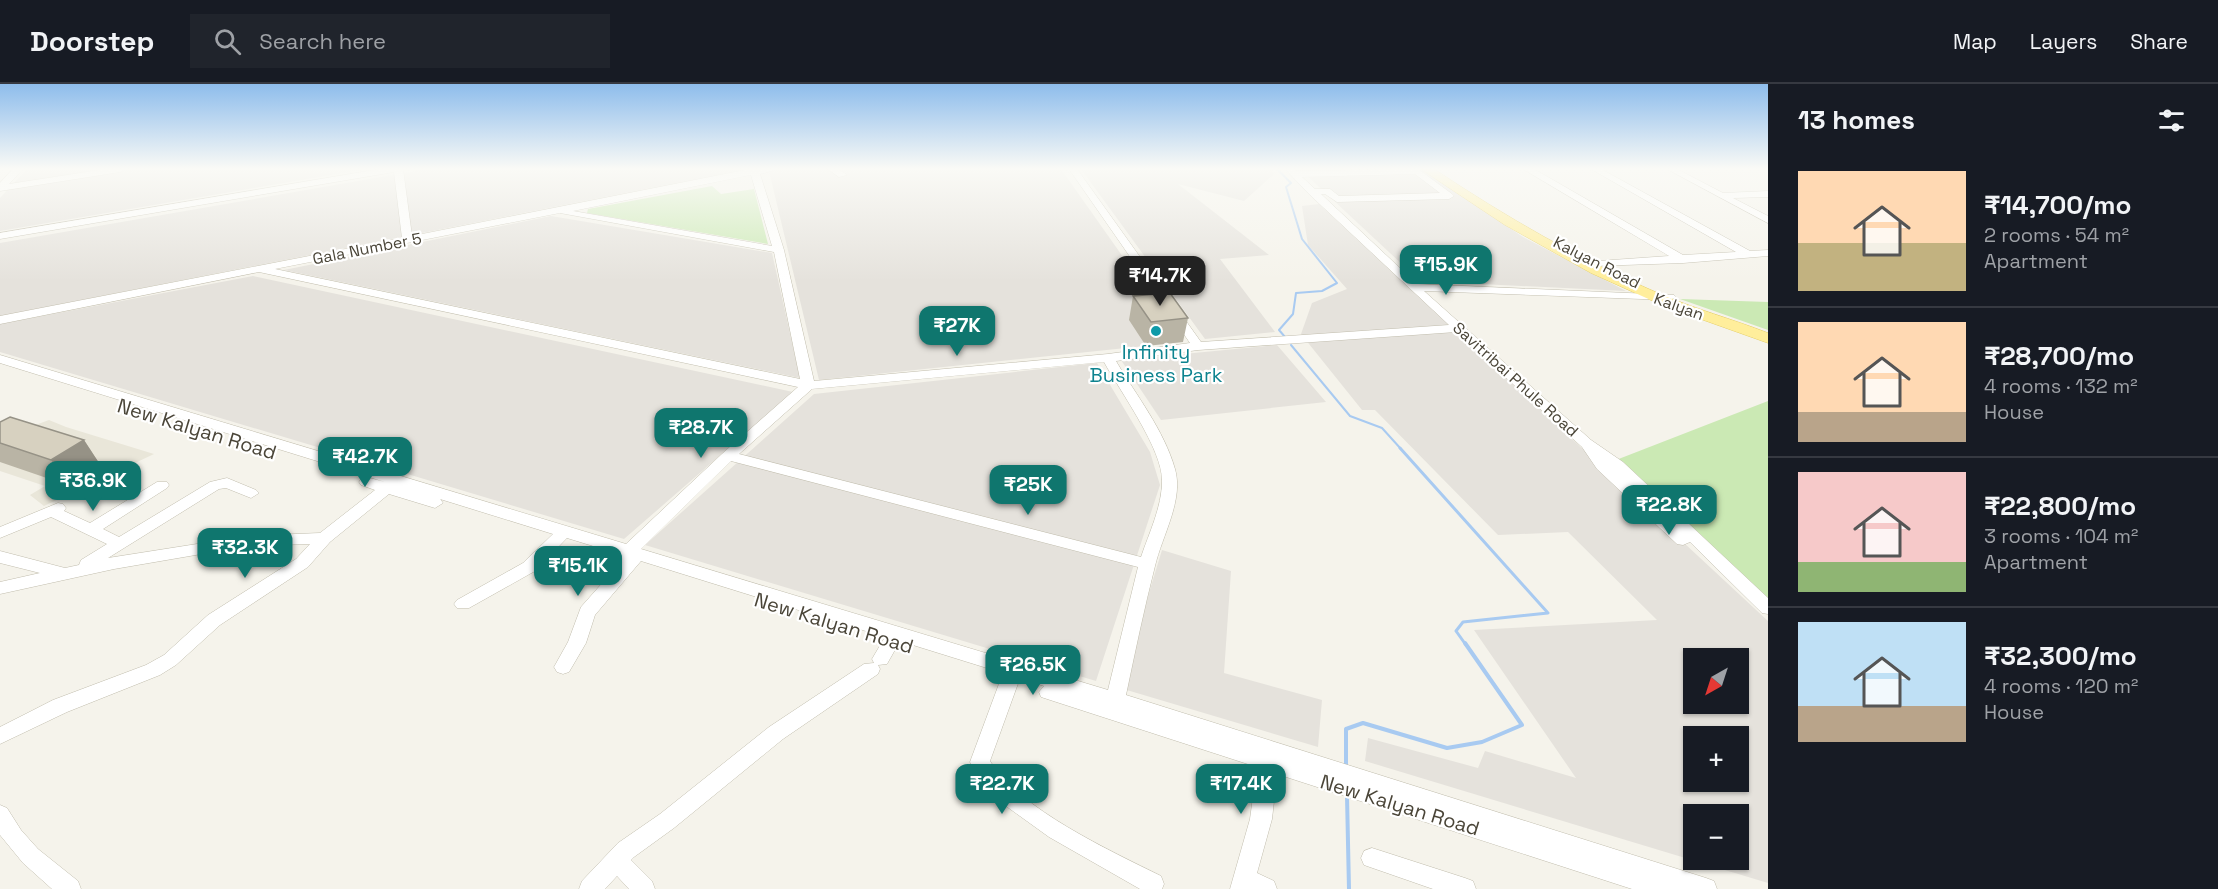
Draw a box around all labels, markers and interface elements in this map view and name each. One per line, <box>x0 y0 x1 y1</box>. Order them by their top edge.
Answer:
search box <box>190 14 610 68</box>
text: Doorstep <box>30 23 154 59</box>
icon: search <box>211 25 244 58</box>
text: Search here <box>259 27 386 55</box>
text: Map <box>1953 28 1997 55</box>
text: Layers <box>2030 28 2097 55</box>
text: Share <box>2130 28 2188 55</box>
text: 13 homes <box>1798 103 1915 137</box>
icon: filters <box>2155 104 2188 137</box>
text: ₹14,700/mo <box>1984 188 2131 222</box>
icon: home <box>1846 195 1918 267</box>
text: 2 rooms · 54 m² <box>1984 222 2129 248</box>
street label: Gala Number 5 <box>311 228 423 269</box>
street label: Kalyan Road <box>1550 232 1644 293</box>
pin: ₹15.9K <box>1397 245 1495 296</box>
text: Apartment <box>1984 248 2088 274</box>
text: ₹15.9K <box>1414 251 1478 277</box>
pin: ₹14.7K <box>1111 256 1209 307</box>
text: ₹14.7K <box>1128 262 1192 288</box>
street label: Kalyan <box>1651 288 1707 325</box>
pin: ₹27K <box>921 306 993 357</box>
text: ₹27K <box>933 312 981 338</box>
street label: Savitribai Phule Road <box>1449 317 1583 441</box>
marker: Infinity Business Park <box>1149 324 1163 338</box>
place label: Infinity Business Park <box>1090 339 1223 388</box>
text: ₹28,700/mo <box>1984 339 2134 373</box>
icon: home <box>1846 346 1918 418</box>
text: 4 rooms · 132 m² <box>1984 373 2137 399</box>
street label: New Kalyan Road <box>114 392 280 466</box>
text: House <box>1984 399 2044 425</box>
pin: ₹28.7K <box>652 408 750 459</box>
text: ₹28.7K <box>668 414 734 440</box>
pin: ₹42.7K <box>316 437 414 488</box>
text: ₹42.7K <box>332 443 398 469</box>
pin: ₹36.9K <box>44 461 142 512</box>
pin: ₹25K <box>992 465 1064 516</box>
text: ₹36.9K <box>59 467 127 493</box>
text: ₹25K <box>1004 471 1052 497</box>
pin: ₹22.8K <box>1620 485 1718 536</box>
text: ₹22,800/mo <box>1984 489 2136 523</box>
text: ₹22.8K <box>1636 491 1702 517</box>
icon: home <box>1846 496 1918 568</box>
text: 3 rooms · 104 m² <box>1984 523 2138 549</box>
pin: ₹32.3K <box>196 528 294 579</box>
text: ₹32.3K <box>211 534 279 560</box>
pin: ₹15.1K <box>529 546 627 597</box>
text: Apartment <box>1984 549 2088 575</box>
text: ₹15.1K <box>548 552 608 578</box>
street label: New Kalyan Road <box>751 586 917 660</box>
text: ₹32,300/mo <box>1984 639 2137 673</box>
pin: ₹26.5K <box>984 645 1082 696</box>
icon: home <box>1846 646 1918 718</box>
north arrow <box>1683 648 1749 714</box>
map controls <box>1683 648 1749 870</box>
text: ₹26.5K <box>999 651 1067 677</box>
text: 4 rooms · 120 m² <box>1984 673 2138 699</box>
text: House <box>1984 699 2044 725</box>
button: + <box>1683 726 1749 792</box>
pin: ₹22.7K <box>953 764 1051 815</box>
pin: ₹17.4K <box>1192 764 1290 815</box>
street label: New Kalyan Road <box>1317 768 1483 842</box>
text: ₹22.7K <box>969 770 1035 796</box>
text: ₹17.4K <box>1210 770 1272 796</box>
button: − <box>1683 804 1749 870</box>

